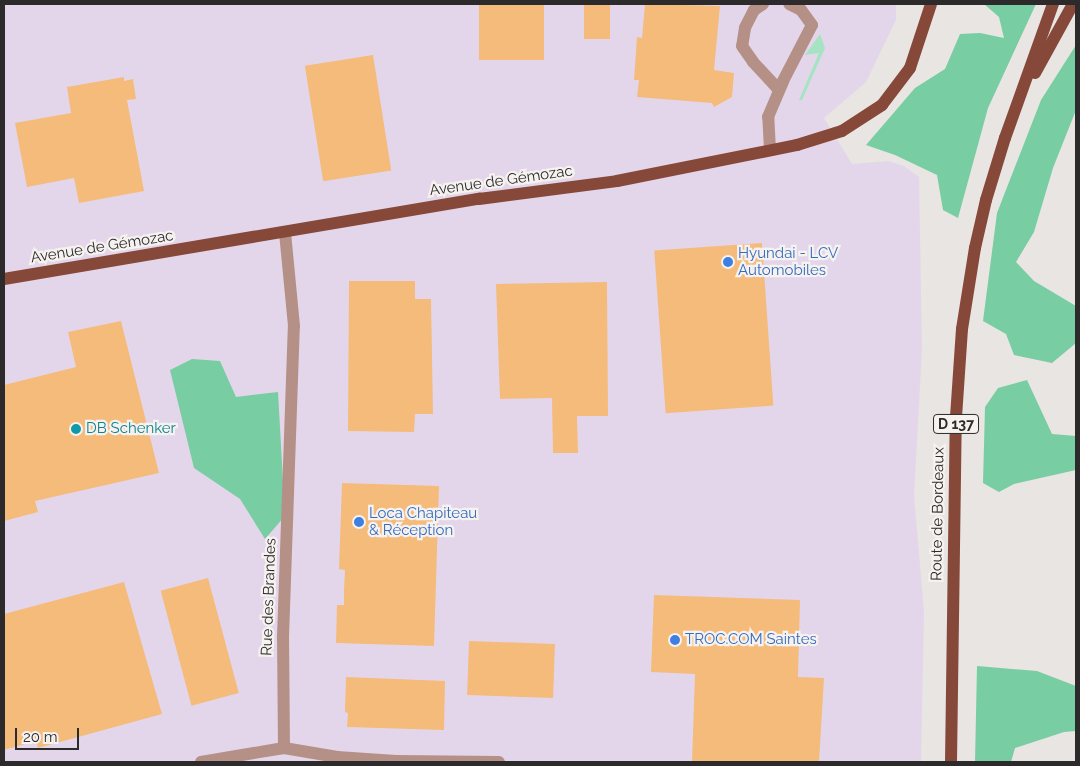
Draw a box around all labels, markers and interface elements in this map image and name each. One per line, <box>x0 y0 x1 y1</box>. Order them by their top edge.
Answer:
street label: Avenue de Gémozac <box>428 162 574 200</box>
street label: Avenue de Gémozac <box>29 227 175 267</box>
place label: Hyundai - LCV Automobiles <box>738 244 838 279</box>
marker: Hyundai - LCV Automobiles <box>722 256 734 268</box>
road number: D 137 <box>932 412 980 436</box>
place label: DB Schenker <box>86 420 176 438</box>
marker: DB Schenker <box>70 423 82 435</box>
street label: Route de Bordeaux <box>928 447 948 581</box>
place label: Loca Chapiteau & Réception <box>369 504 477 539</box>
marker: Loca Chapiteau & Réception <box>353 516 365 528</box>
street label: Rue des Brandes <box>258 538 280 656</box>
place label: TROC.COM Saintes <box>685 631 817 649</box>
marker: TROC.COM Saintes <box>669 634 681 646</box>
scale bar <box>18 718 81 750</box>
text: 20 m <box>23 728 58 746</box>

